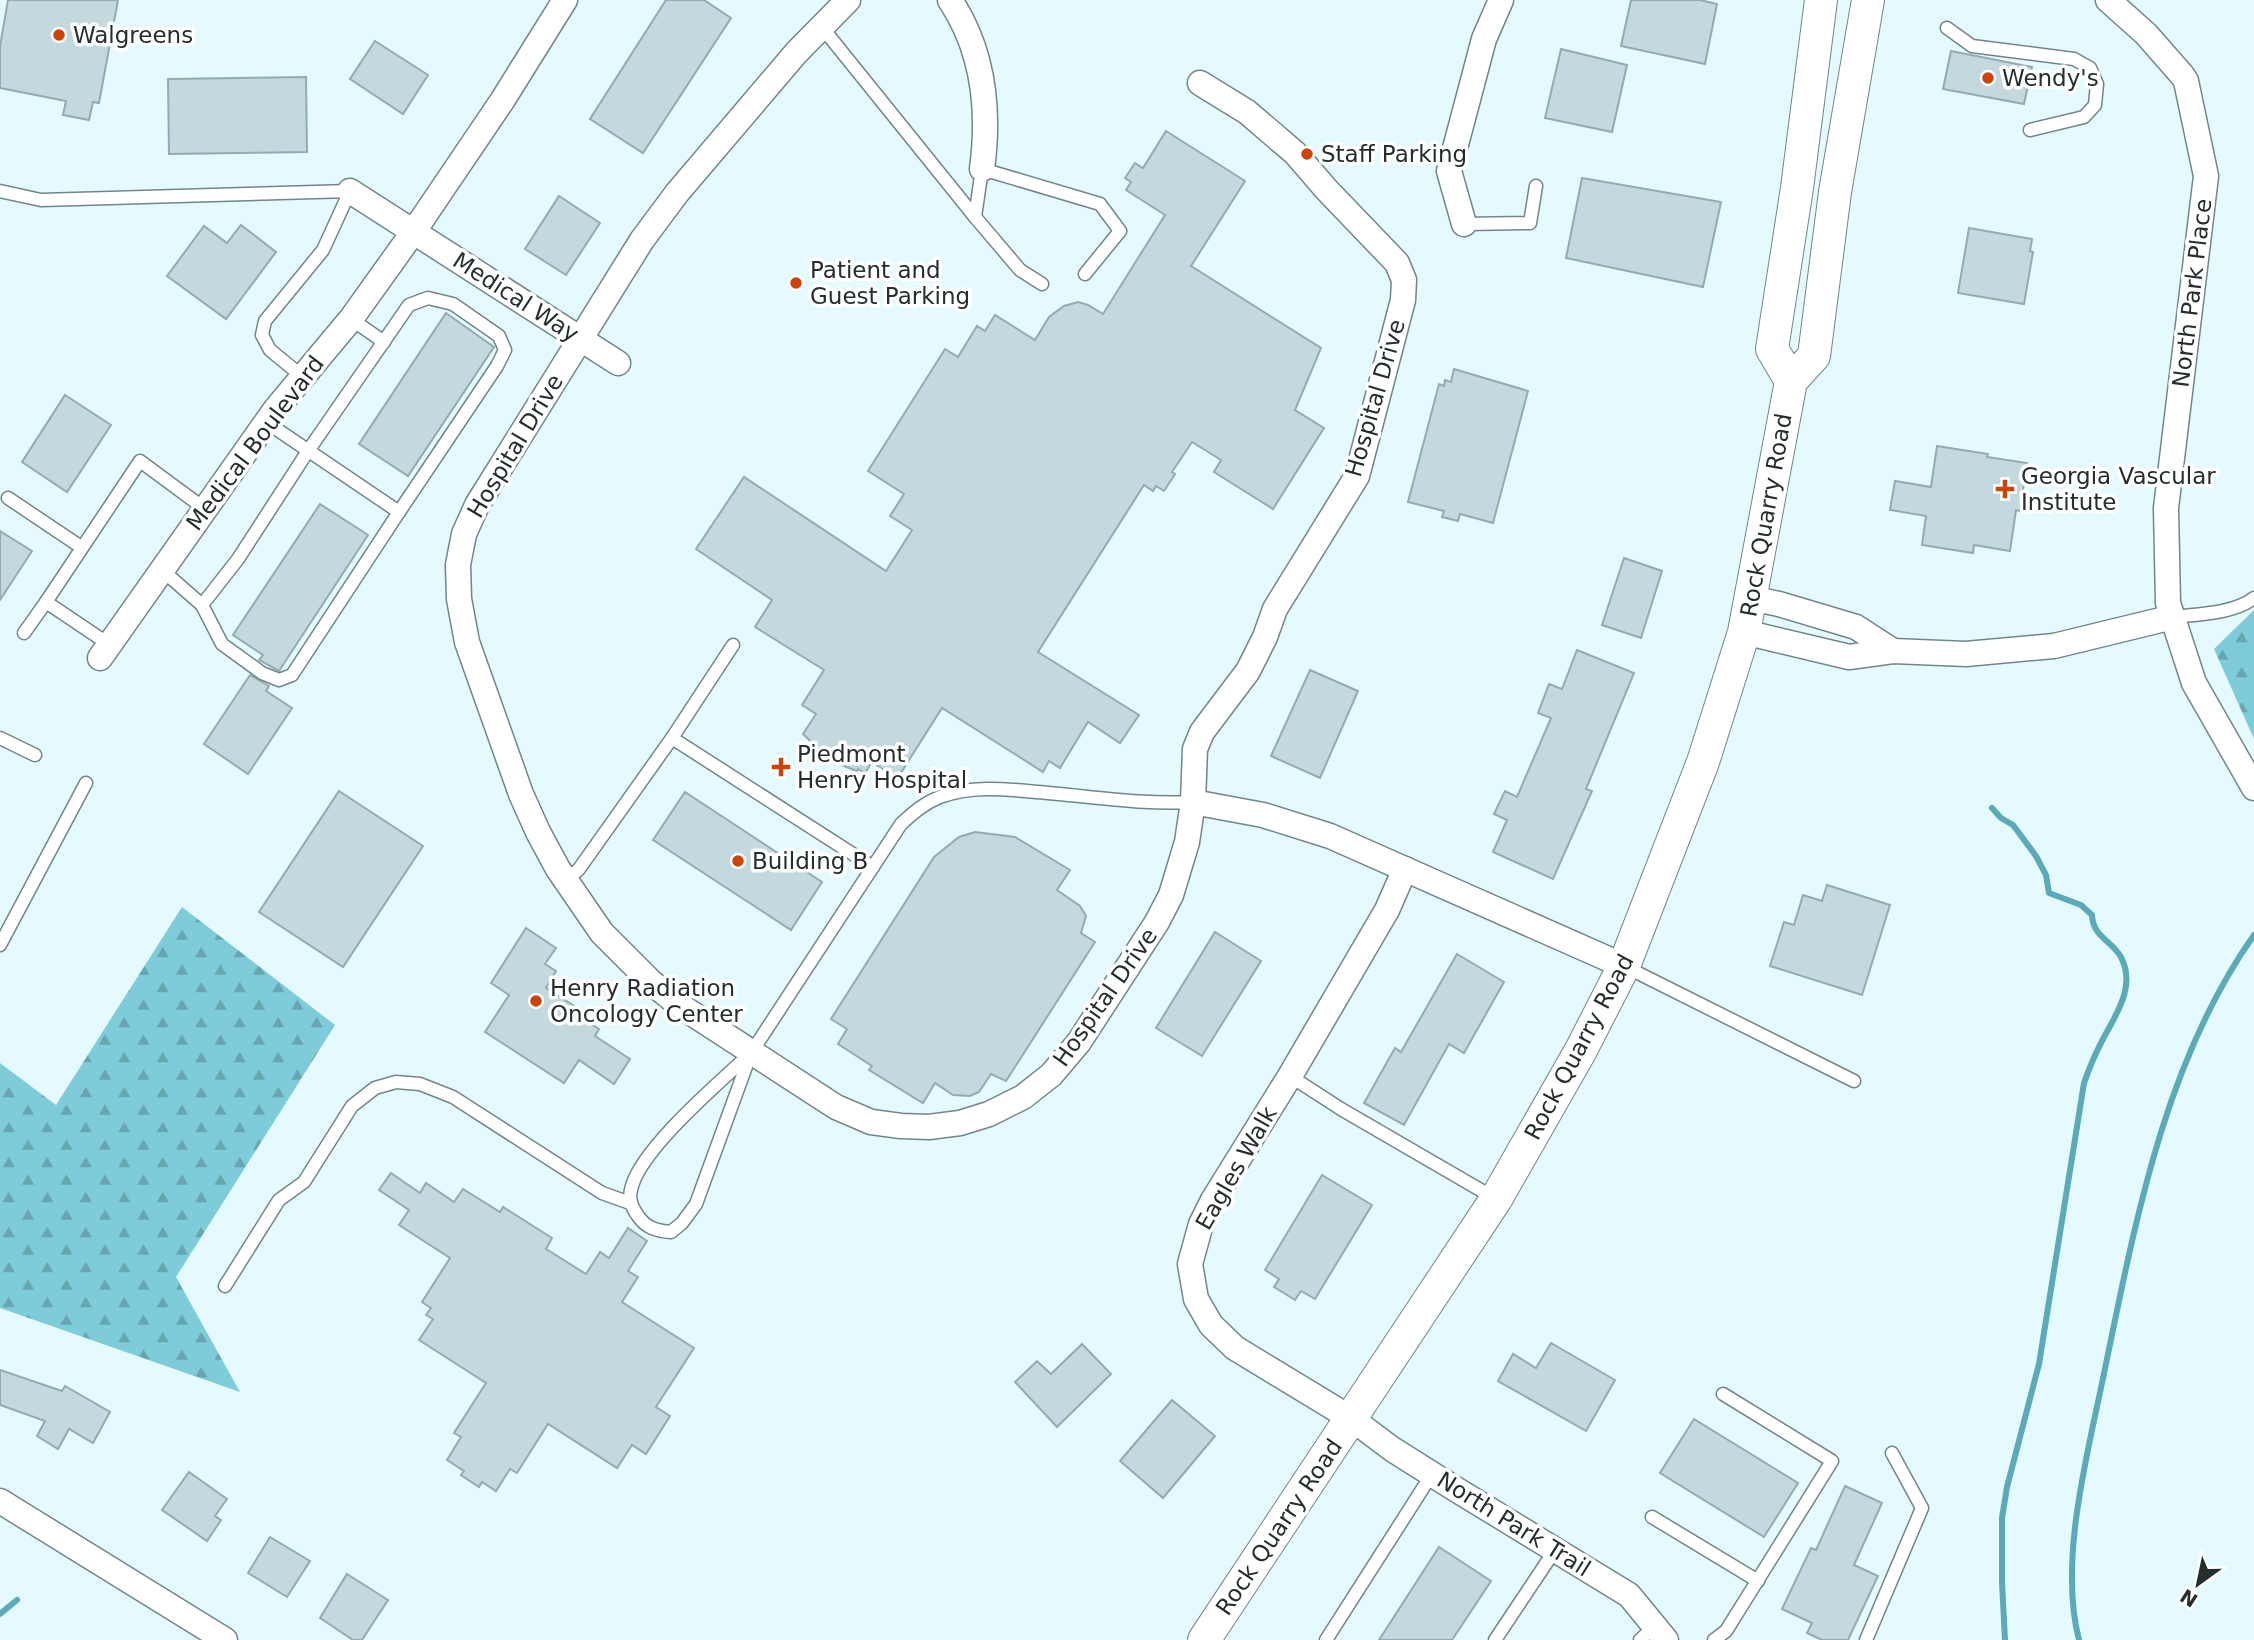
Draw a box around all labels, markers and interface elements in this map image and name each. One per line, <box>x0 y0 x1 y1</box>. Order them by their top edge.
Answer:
place label: Walgreens <box>73 22 193 48</box>
marker: Walgreens <box>51 27 67 43</box>
place label: Wendy's <box>2002 65 2099 91</box>
marker: Wendy's <box>1980 70 1996 86</box>
place label: Staff Parking <box>1321 141 1467 167</box>
marker: Staff Parking <box>1299 146 1315 162</box>
street label: North Park Place <box>2168 197 2216 389</box>
street label: Medical Way <box>448 247 584 347</box>
place label: Patient and Guest Parking <box>810 257 970 309</box>
marker: Patient and Guest Parking <box>788 275 804 291</box>
street label: Hospital Drive <box>1340 316 1410 480</box>
street label: Medical Boulevard <box>181 351 329 535</box>
street label: Hospital Drive <box>462 370 568 522</box>
street label: Rock Quarry Road <box>1735 411 1797 619</box>
place label: Georgia Vascular Institute <box>2021 463 2216 515</box>
marker: Georgia Vascular Institute <box>1995 479 2015 499</box>
place label: Piedmont Henry Hospital <box>797 741 967 793</box>
marker: Piedmont Henry Hospital <box>771 757 791 777</box>
place label: Building B <box>752 848 868 874</box>
marker: Building B <box>730 853 746 869</box>
street label: Hospital Drive <box>1048 923 1162 1071</box>
street label: Rock Quarry Road <box>1519 950 1639 1144</box>
place label: Henry Radiation Oncology Center <box>550 975 743 1027</box>
marker: Henry Radiation Oncology Center <box>528 993 544 1009</box>
street label: Eagles Walk <box>1190 1101 1282 1234</box>
street label: Rock Quarry Road <box>1211 1434 1347 1620</box>
street label: North Park Trail <box>1433 1466 1595 1582</box>
north arrow <box>2163 1549 2233 1619</box>
text: N <box>2176 1585 2201 1612</box>

